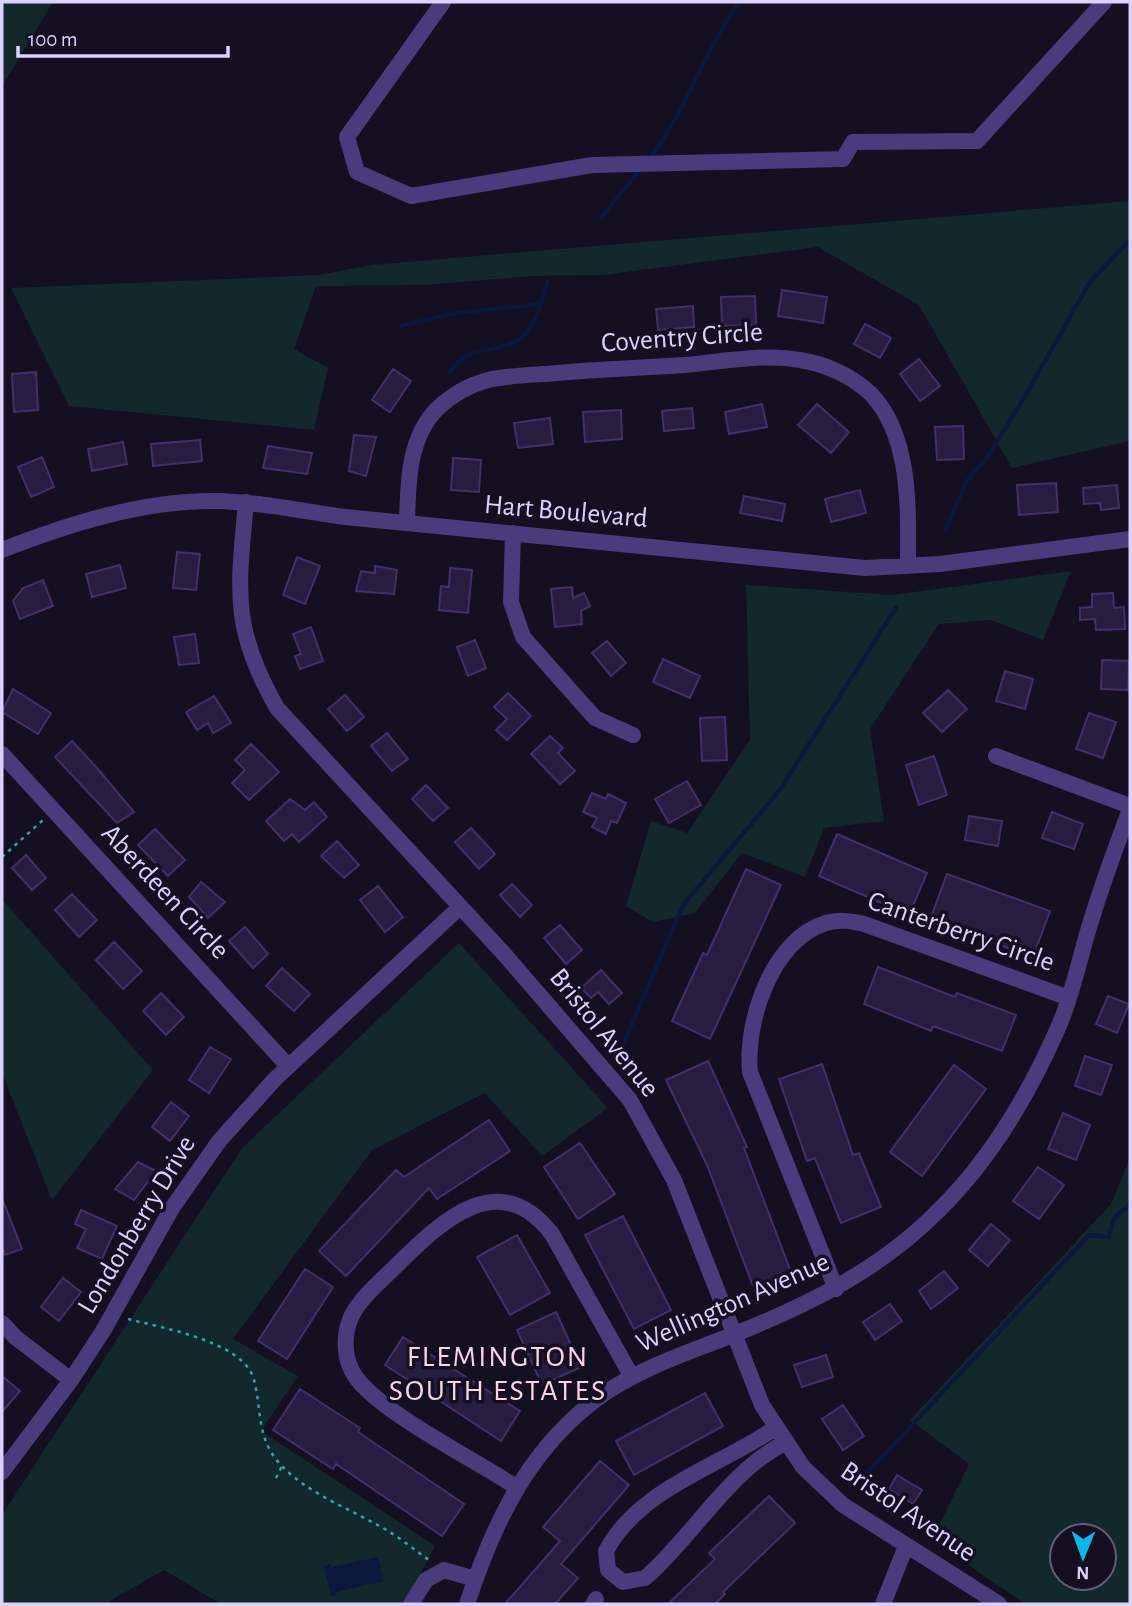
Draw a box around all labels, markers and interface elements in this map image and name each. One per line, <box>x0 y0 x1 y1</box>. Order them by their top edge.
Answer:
scale bar <box>18 14 228 58</box>
text: 100 m <box>28 29 78 50</box>
street label: Coventry Circle <box>600 318 764 358</box>
street label: Hart Boulevard <box>483 491 649 533</box>
street label: Aberdeen Circle <box>96 819 234 965</box>
street label: Canterberry Circle <box>864 887 1058 977</box>
street label: Bristol Avenue <box>544 963 664 1103</box>
street label: Londonberry Drive <box>73 1131 201 1319</box>
street label: Wellington Avenue <box>632 1248 834 1358</box>
district label: FLEMINGTON SOUTH ESTATES <box>389 1342 607 1406</box>
street label: Bristol Avenue <box>835 1457 981 1567</box>
north arrow <box>1048 1522 1118 1592</box>
text: N <box>1076 1563 1090 1582</box>

